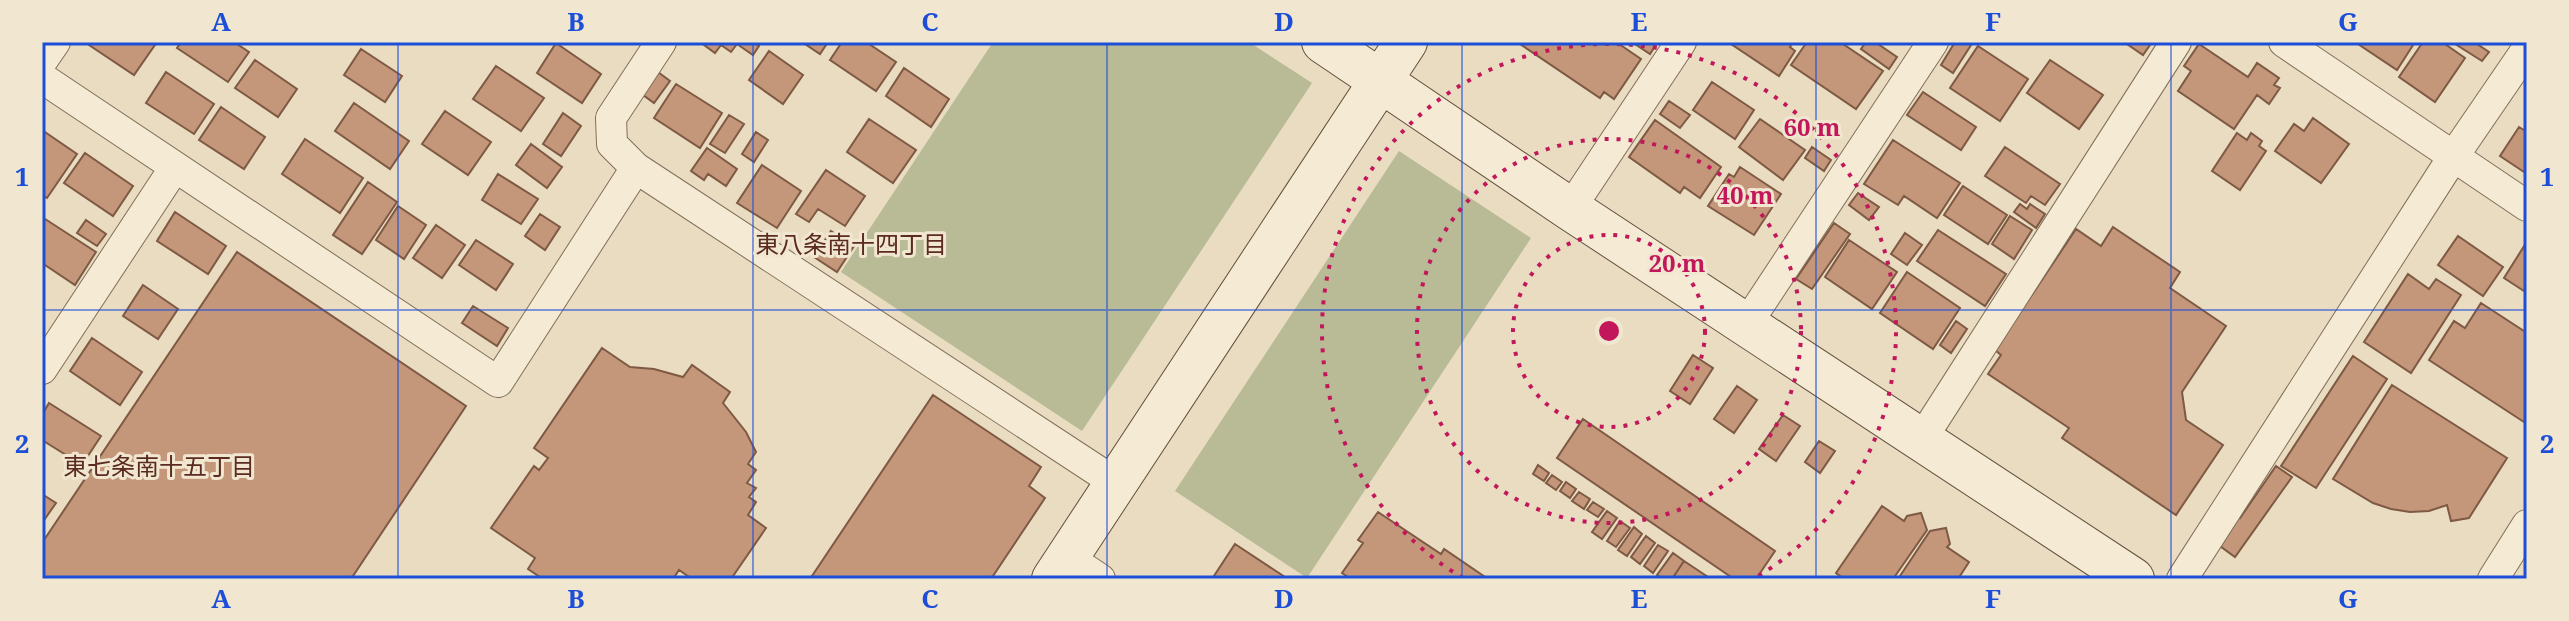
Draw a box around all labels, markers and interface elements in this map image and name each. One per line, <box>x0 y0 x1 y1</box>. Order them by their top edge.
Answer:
text: A <box>211 3 231 39</box>
text: B <box>567 3 585 39</box>
text: C <box>921 3 939 39</box>
text: D <box>1274 3 1294 39</box>
text: E <box>1631 3 1648 39</box>
text: F <box>1985 3 2001 39</box>
text: G <box>2338 3 2358 39</box>
text: 60 m <box>1783 110 1841 143</box>
text: 1 <box>15 158 29 194</box>
text: 1 <box>2540 158 2554 194</box>
text: 40 m <box>1716 178 1774 211</box>
district label: 東八条南十四丁目 <box>755 227 947 260</box>
text: 20 m <box>1648 246 1706 279</box>
centre of rings <box>1595 317 1623 345</box>
text: 2 <box>15 425 29 461</box>
text: 2 <box>2540 425 2554 461</box>
district label: 東七条南十五丁目 <box>63 449 255 482</box>
text: A <box>211 580 231 616</box>
text: B <box>567 580 585 616</box>
text: C <box>921 580 939 616</box>
text: D <box>1274 580 1294 616</box>
text: E <box>1631 580 1648 616</box>
text: F <box>1985 580 2001 616</box>
text: G <box>2338 580 2358 616</box>

